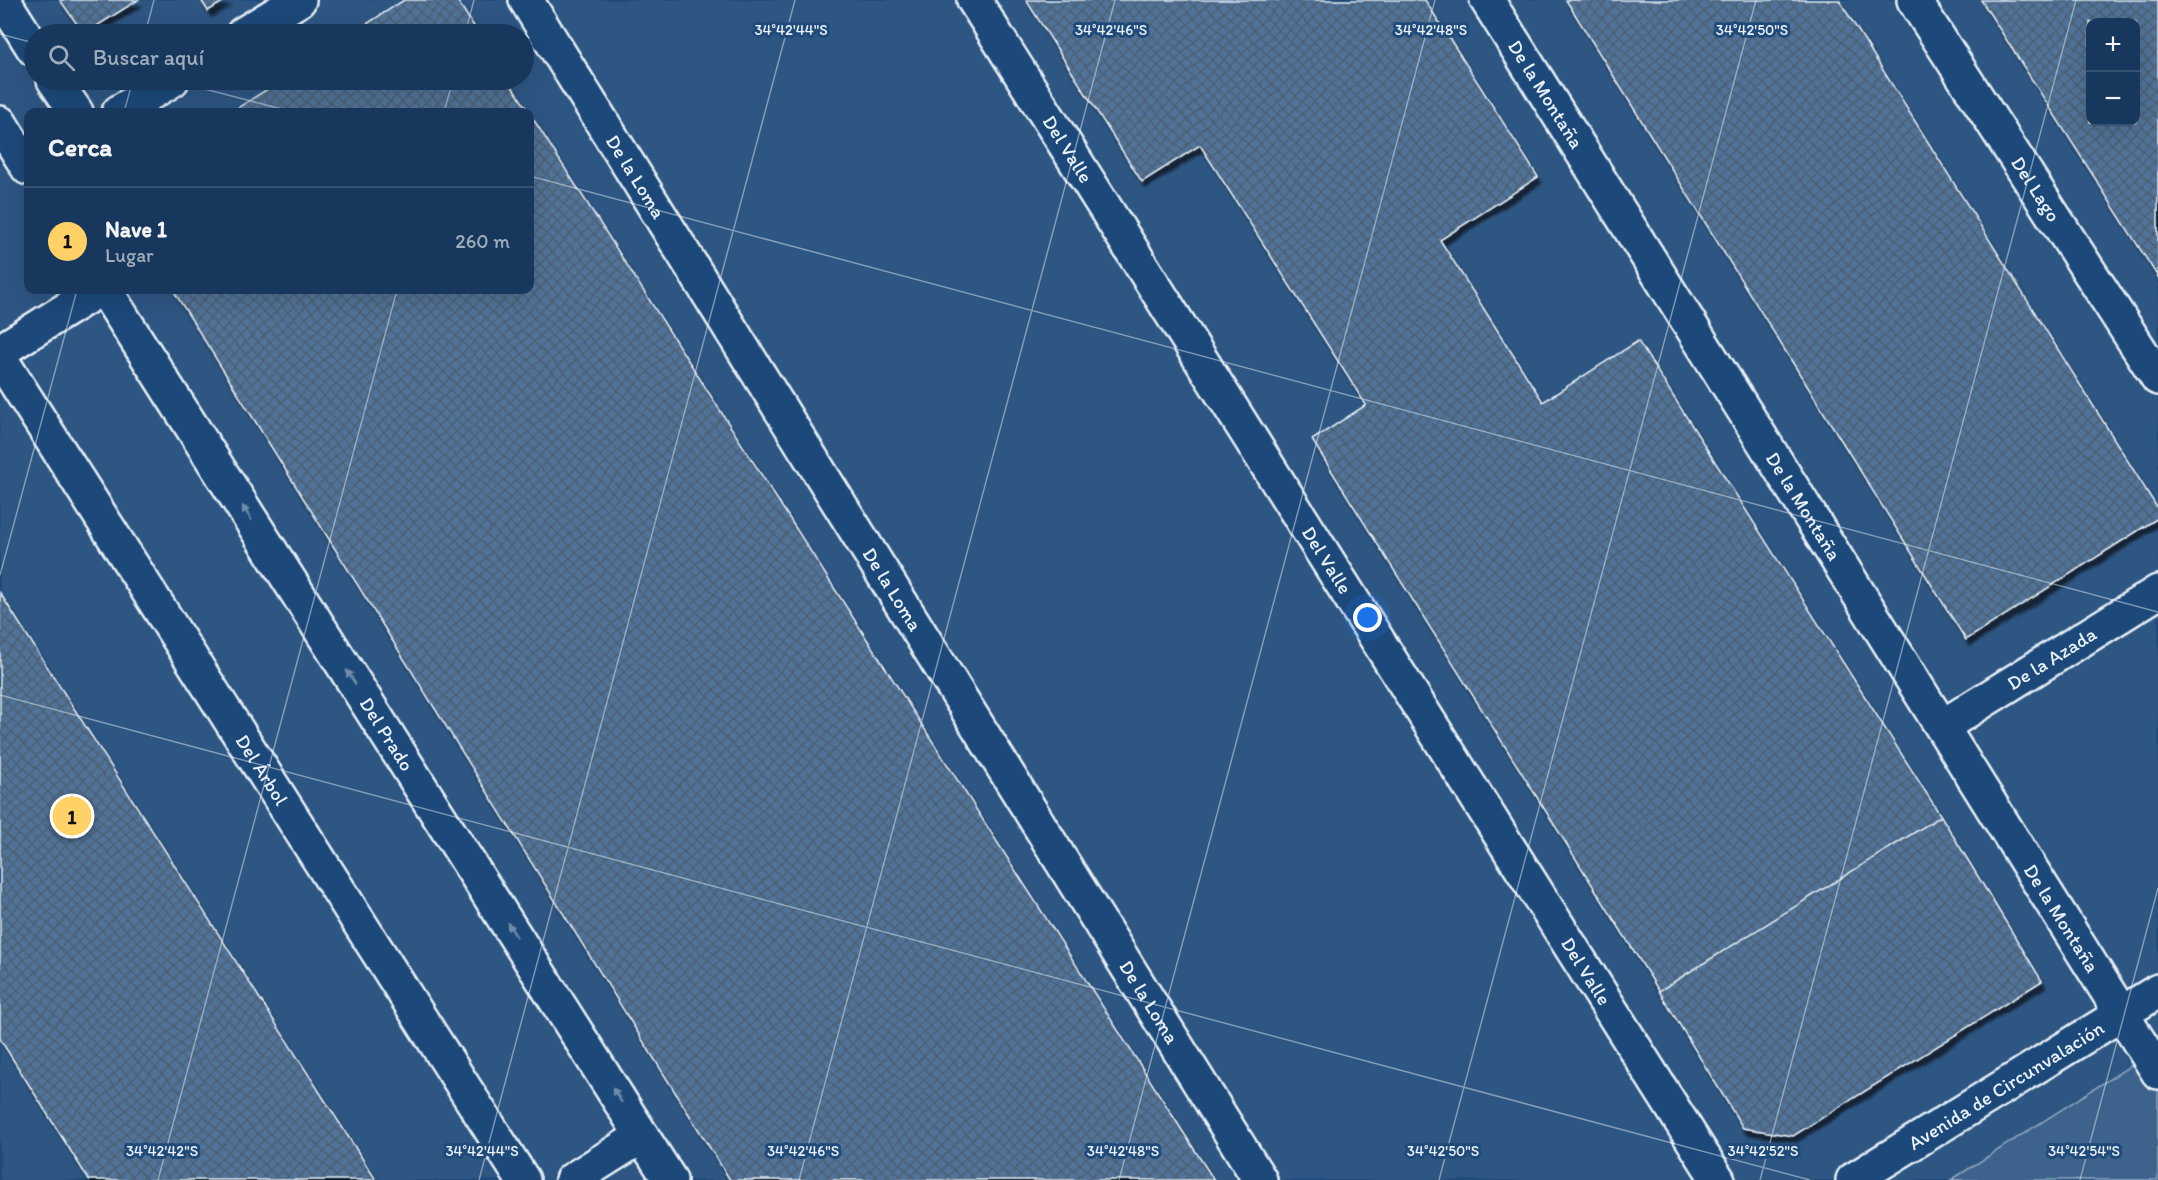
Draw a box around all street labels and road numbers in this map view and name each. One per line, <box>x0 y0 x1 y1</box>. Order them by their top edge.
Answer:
street label: De la Montaña <box>1503 35 1589 153</box>
street label: Del Valle <box>1038 111 1098 187</box>
street label: De la Loma <box>601 130 671 223</box>
street label: Del Lago <box>2006 152 2066 226</box>
street label: De la Montaña <box>1761 447 1847 565</box>
street label: Del Valle <box>1297 522 1357 598</box>
street label: De la Loma <box>858 543 928 636</box>
street label: De la Azada <box>2002 621 2101 695</box>
street label: Del Prado <box>355 693 419 775</box>
street label: Del Árbol <box>230 730 294 810</box>
street label: De la Montaña <box>2019 859 2105 977</box>
street label: Del Valle <box>1556 933 1617 1009</box>
street label: De la Loma <box>1114 956 1185 1049</box>
street label: Avenida de Circunvalación <box>1904 1015 2109 1155</box>

